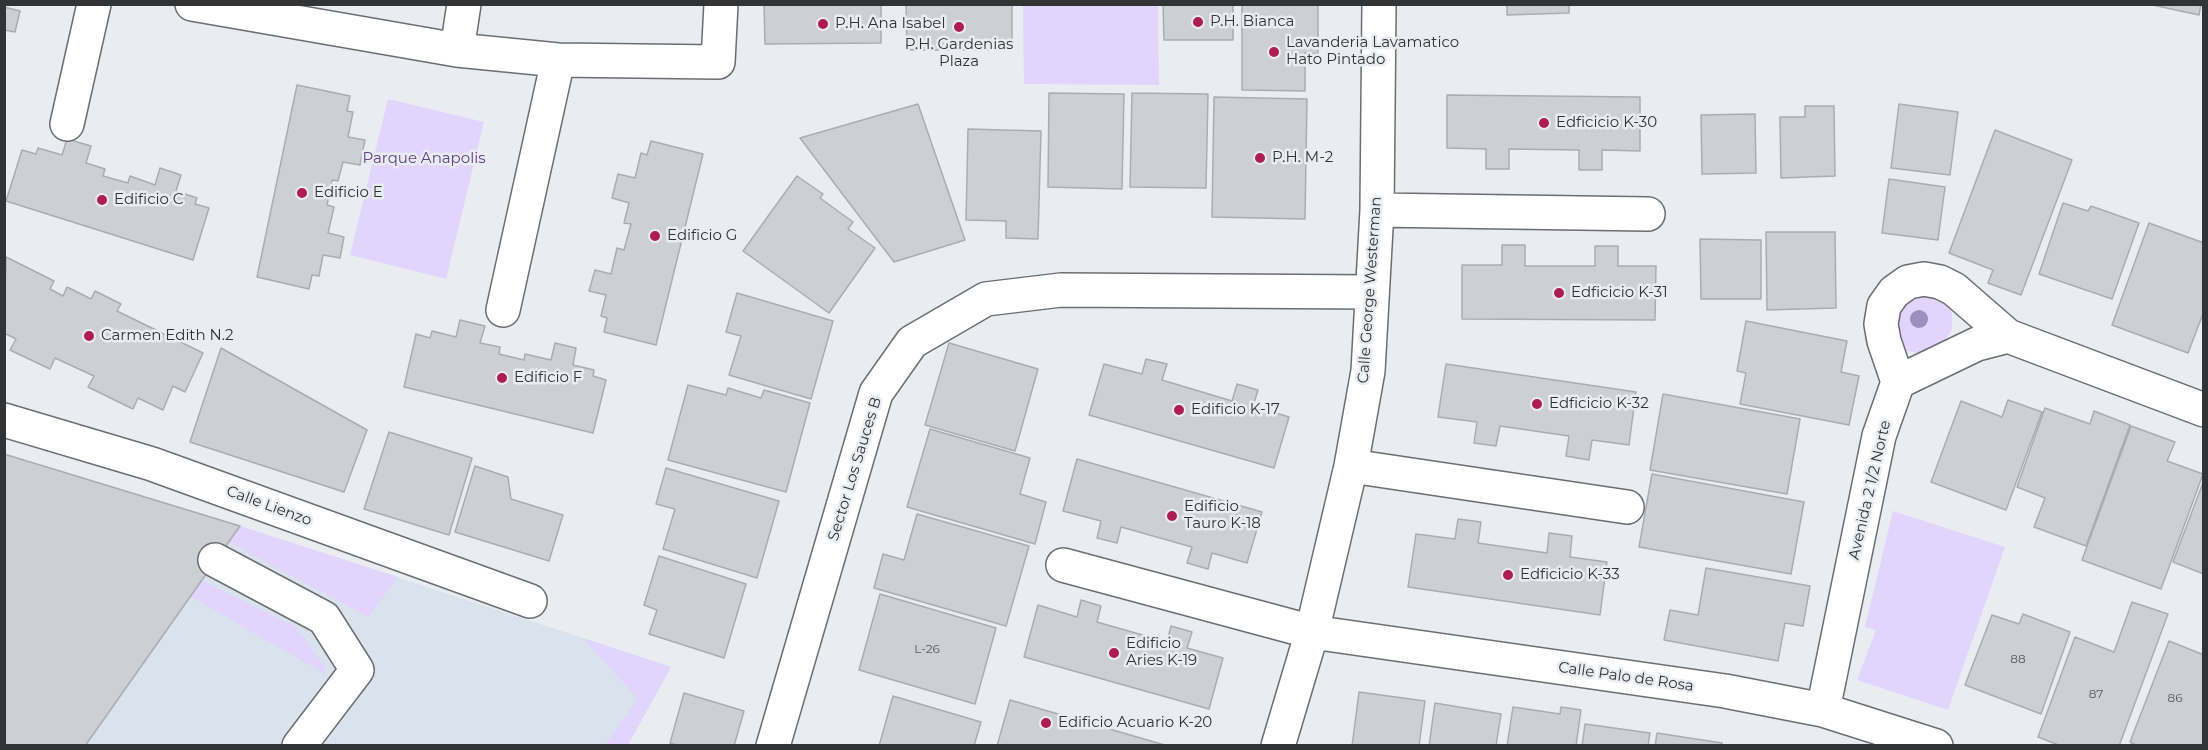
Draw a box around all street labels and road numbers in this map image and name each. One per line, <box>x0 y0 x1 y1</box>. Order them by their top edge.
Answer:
street label: Calle George Westerman <box>1354 196 1386 384</box>
street label: Sector Los Sauces B <box>825 395 885 543</box>
street label: Avenida 2 1/2 Norte <box>1845 419 1895 561</box>
street label: Calle Lienzo <box>224 482 314 530</box>
street label: Calle Palo de Rosa <box>1557 659 1695 695</box>

